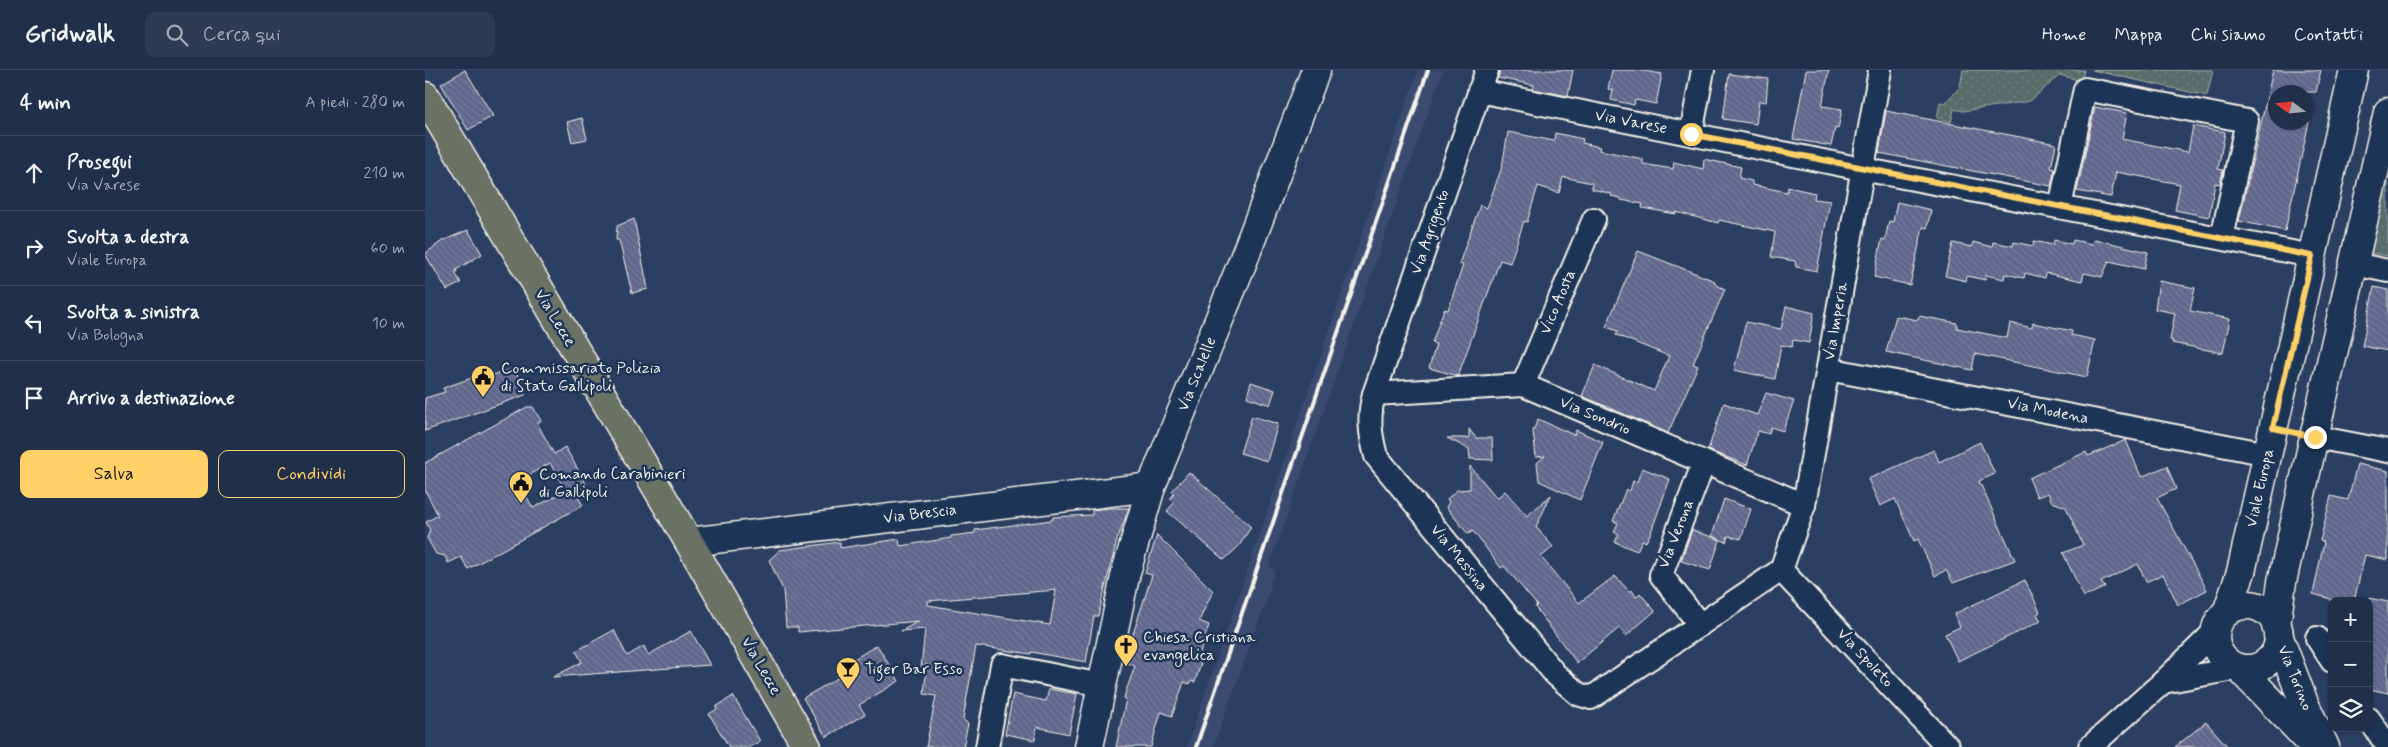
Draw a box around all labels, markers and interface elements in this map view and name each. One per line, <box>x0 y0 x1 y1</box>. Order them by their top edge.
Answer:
search box <box>145 12 495 57</box>
text: Gridwalk <box>25 19 115 50</box>
icon: search <box>163 21 191 49</box>
text: Cerca qui <box>203 22 281 47</box>
text: Home <box>2042 23 2086 47</box>
text: Mappa <box>2114 23 2163 47</box>
text: Chi siamo <box>2191 23 2266 47</box>
text: Contatti <box>2294 23 2363 47</box>
north arrow <box>2268 85 2313 130</box>
text: 4 min <box>20 89 71 117</box>
text: A piedi · 280 m <box>305 92 405 113</box>
street label: Via Varese <box>1593 105 1669 139</box>
route start <box>1680 123 1703 146</box>
text: Prosegui <box>67 150 132 175</box>
icon: ahead <box>20 159 48 187</box>
text: 210 m <box>364 163 405 184</box>
text: Via Varese <box>67 175 140 196</box>
street label: Via Agrigento <box>1406 187 1455 278</box>
text: Svolta a destra <box>67 225 189 250</box>
icon: right <box>20 234 48 262</box>
text: 60 m <box>371 238 405 259</box>
text: Viale Europa <box>67 250 147 271</box>
street label: Vico Aosta <box>1535 266 1581 338</box>
street label: Via Imperia <box>1819 280 1853 362</box>
street label: Via Lecce <box>530 285 580 351</box>
text: Svolta a sinistra <box>67 300 200 325</box>
icon: left <box>20 309 48 337</box>
text: 10 m <box>372 313 405 334</box>
text: Via Bologna <box>67 325 144 346</box>
street label: Via Scalelle <box>1173 334 1221 414</box>
place label: Commissariato Polizia di Stato Gallipoli <box>501 358 661 397</box>
public building icon: Commissariato Polizia di Stato Gallipoli <box>470 364 496 398</box>
icon: arrive <box>20 384 48 412</box>
text: Arrivo a destinazione <box>67 386 235 411</box>
street label: Via Sondrio <box>1556 392 1634 440</box>
street label: Via Modena <box>2006 393 2090 429</box>
route end <box>2304 426 2327 449</box>
street label: Viale Europa <box>2241 447 2279 529</box>
button: Salva <box>20 450 208 498</box>
button: Condividi <box>218 450 405 498</box>
place label: Comando Carabinieri di Gallipoli <box>539 464 686 503</box>
public building icon: Comando Carabinieri di Gallipoli <box>508 470 534 504</box>
street label: Via Verona <box>1653 497 1699 571</box>
street label: Via Brescia <box>882 499 958 529</box>
street label: Via Messina <box>1425 520 1493 596</box>
map controls <box>2328 597 2373 732</box>
button: + <box>2328 597 2373 642</box>
street label: Via Spoleto <box>1832 624 1898 692</box>
place label: Chiesa Cristiana evangelica <box>1143 627 1256 667</box>
street label: Via Lecce <box>736 633 786 699</box>
church icon: Chiesa Cristiana evangelica <box>1113 633 1139 667</box>
street label: Via Torino <box>2272 642 2318 714</box>
button: − <box>2328 642 2373 687</box>
bar icon: Tiger Bar Esso <box>835 656 861 690</box>
place label: Tiger Bar Esso <box>865 659 962 681</box>
button: layers <box>2328 687 2373 732</box>

